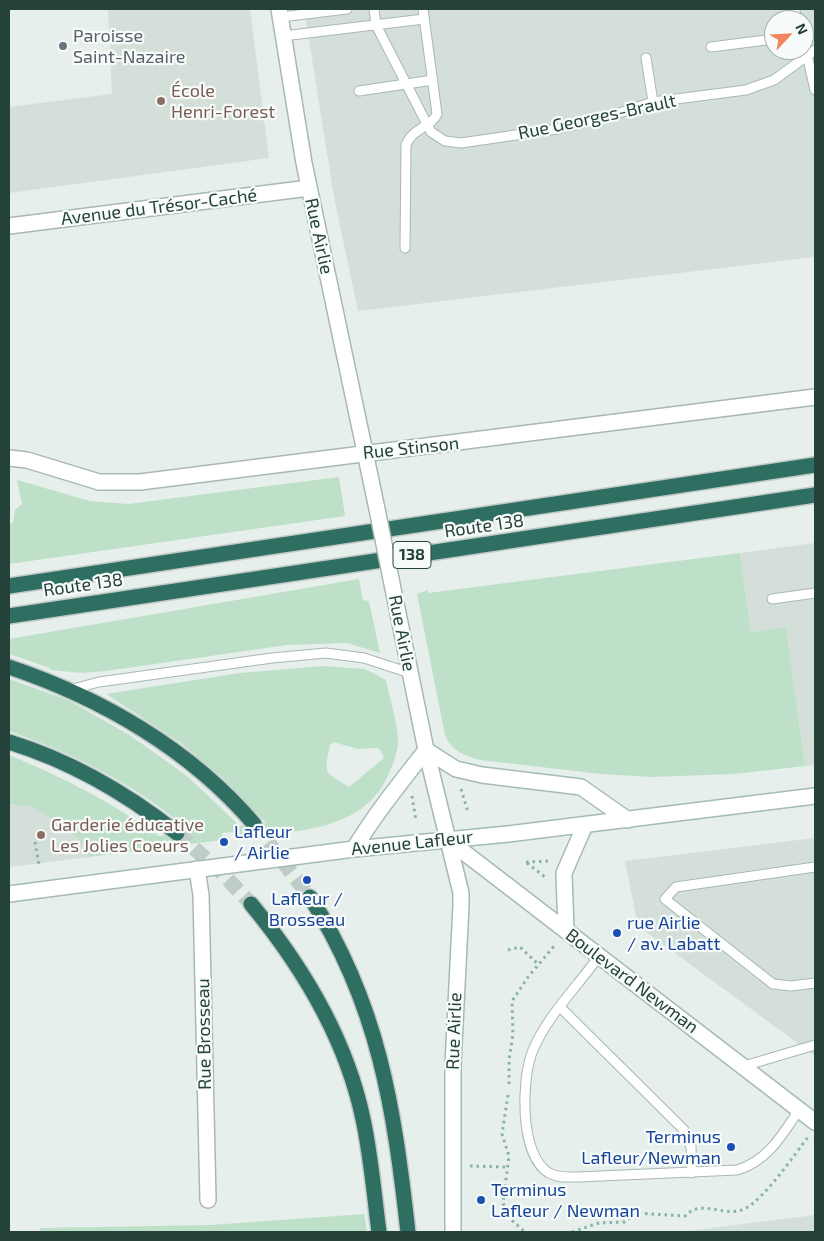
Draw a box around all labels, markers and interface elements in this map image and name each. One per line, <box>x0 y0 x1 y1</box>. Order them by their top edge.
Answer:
north arrow <box>764 10 814 60</box>
text: N <box>792 21 812 37</box>
place label: Paroisse Saint-Nazaire <box>73 25 186 68</box>
marker: Paroisse Saint-Nazaire <box>57 40 69 52</box>
place label: École Henri-Forest <box>171 80 275 122</box>
street label: Rue Georges-Brault <box>516 90 678 144</box>
marker: École Henri-Forest <box>155 95 167 107</box>
street label: Avenue du Trésor-Caché <box>60 184 258 230</box>
street label: Rue Airlie <box>300 196 338 276</box>
street label: Rue Stinson <box>362 432 460 464</box>
street label: Route 138 <box>443 510 525 542</box>
road number: 138 <box>393 542 431 568</box>
street label: Route 138 <box>42 569 124 601</box>
street label: Rue Airlie <box>384 593 420 673</box>
place label: Garderie éducative Les Jolies Coeurs <box>51 814 204 856</box>
place label: Lafleur / Airlie <box>234 821 292 864</box>
street label: Avenue Lafleur <box>350 826 474 860</box>
marker: Garderie éducative Les Jolies Coeurs <box>35 829 47 841</box>
marker: Lafleur / Airlie <box>218 836 230 848</box>
marker: Lafleur / Brosseau <box>301 874 313 886</box>
place label: Lafleur / Brosseau <box>269 888 345 931</box>
place label: rue Airlie / av. Labatt <box>627 912 720 954</box>
street label: Boulevard Newman <box>561 924 703 1038</box>
marker: rue Airlie / av. Labatt <box>611 927 623 939</box>
street label: Rue Brosseau <box>192 978 216 1090</box>
street label: Rue Airlie <box>442 992 466 1070</box>
place label: Terminus Lafleur/Newman <box>581 1126 721 1168</box>
marker: Terminus Lafleur/Newman <box>725 1141 737 1153</box>
place label: Terminus Lafleur / Newman <box>491 1179 640 1222</box>
marker: Terminus Lafleur / Newman <box>475 1194 487 1206</box>

